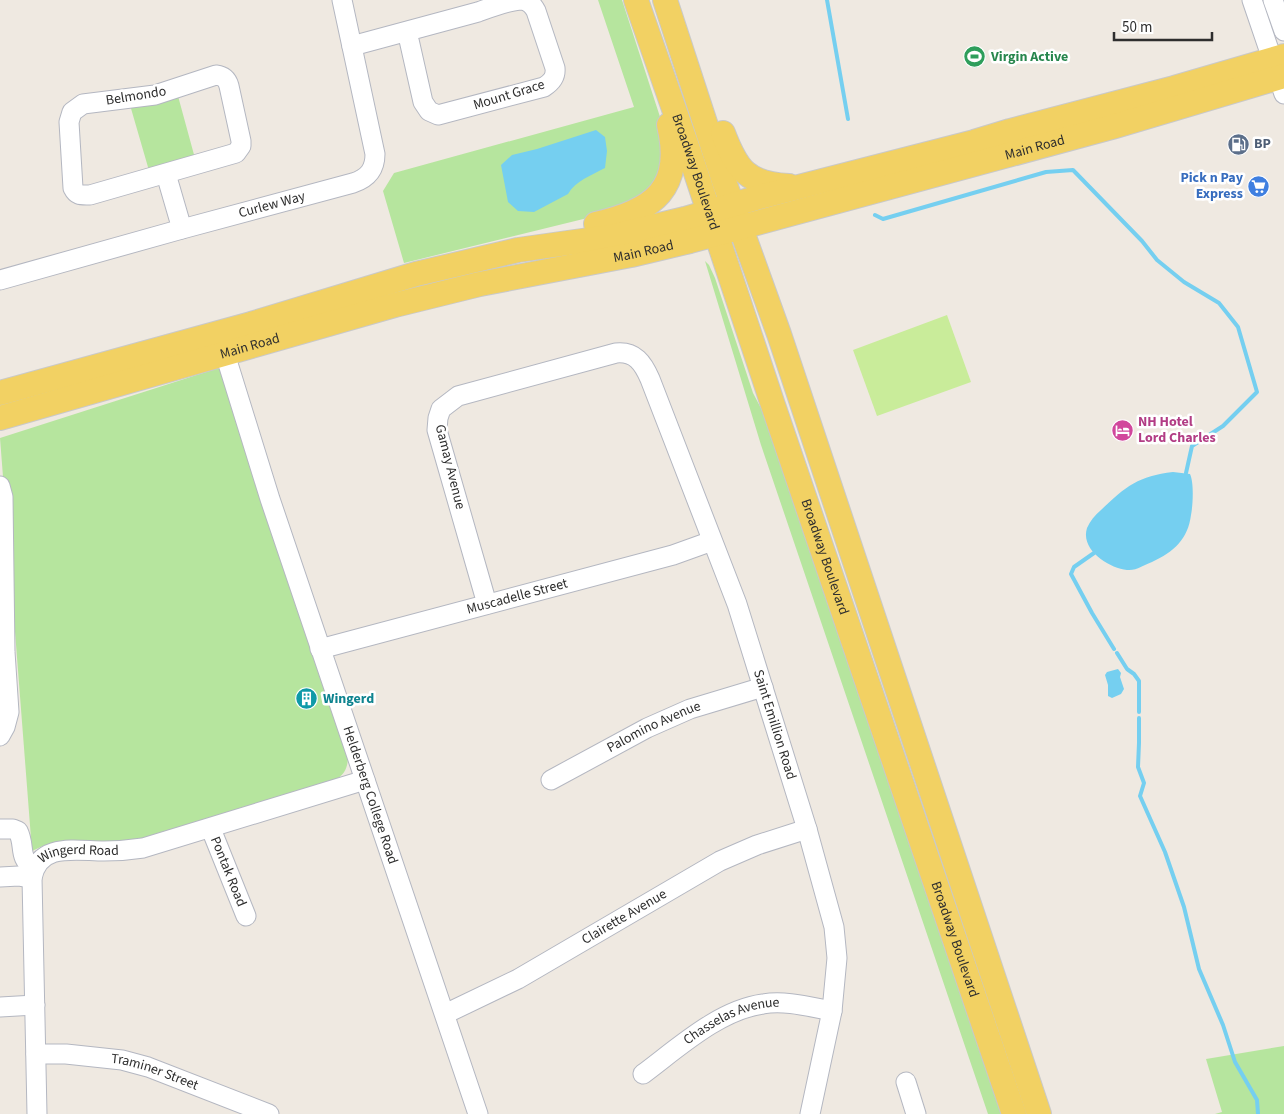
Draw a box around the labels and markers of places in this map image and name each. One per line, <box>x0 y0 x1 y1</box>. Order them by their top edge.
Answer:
sports icon: Virgin Active <box>963 45 987 69</box>
place label: Virgin Active <box>990 47 1068 67</box>
fuel station icon: BP <box>1226 132 1250 156</box>
place label: BP <box>1254 134 1271 154</box>
place label: Pick n Pay Express <box>1180 168 1244 204</box>
supermarket icon: Pick n Pay Express <box>1247 174 1271 198</box>
place label: NH Hotel Lord Charles <box>1138 412 1216 448</box>
hotel icon: NH Hotel Lord Charles <box>1110 418 1134 442</box>
building icon: Wingerd <box>295 687 319 711</box>
place label: Wingerd <box>323 689 374 709</box>

